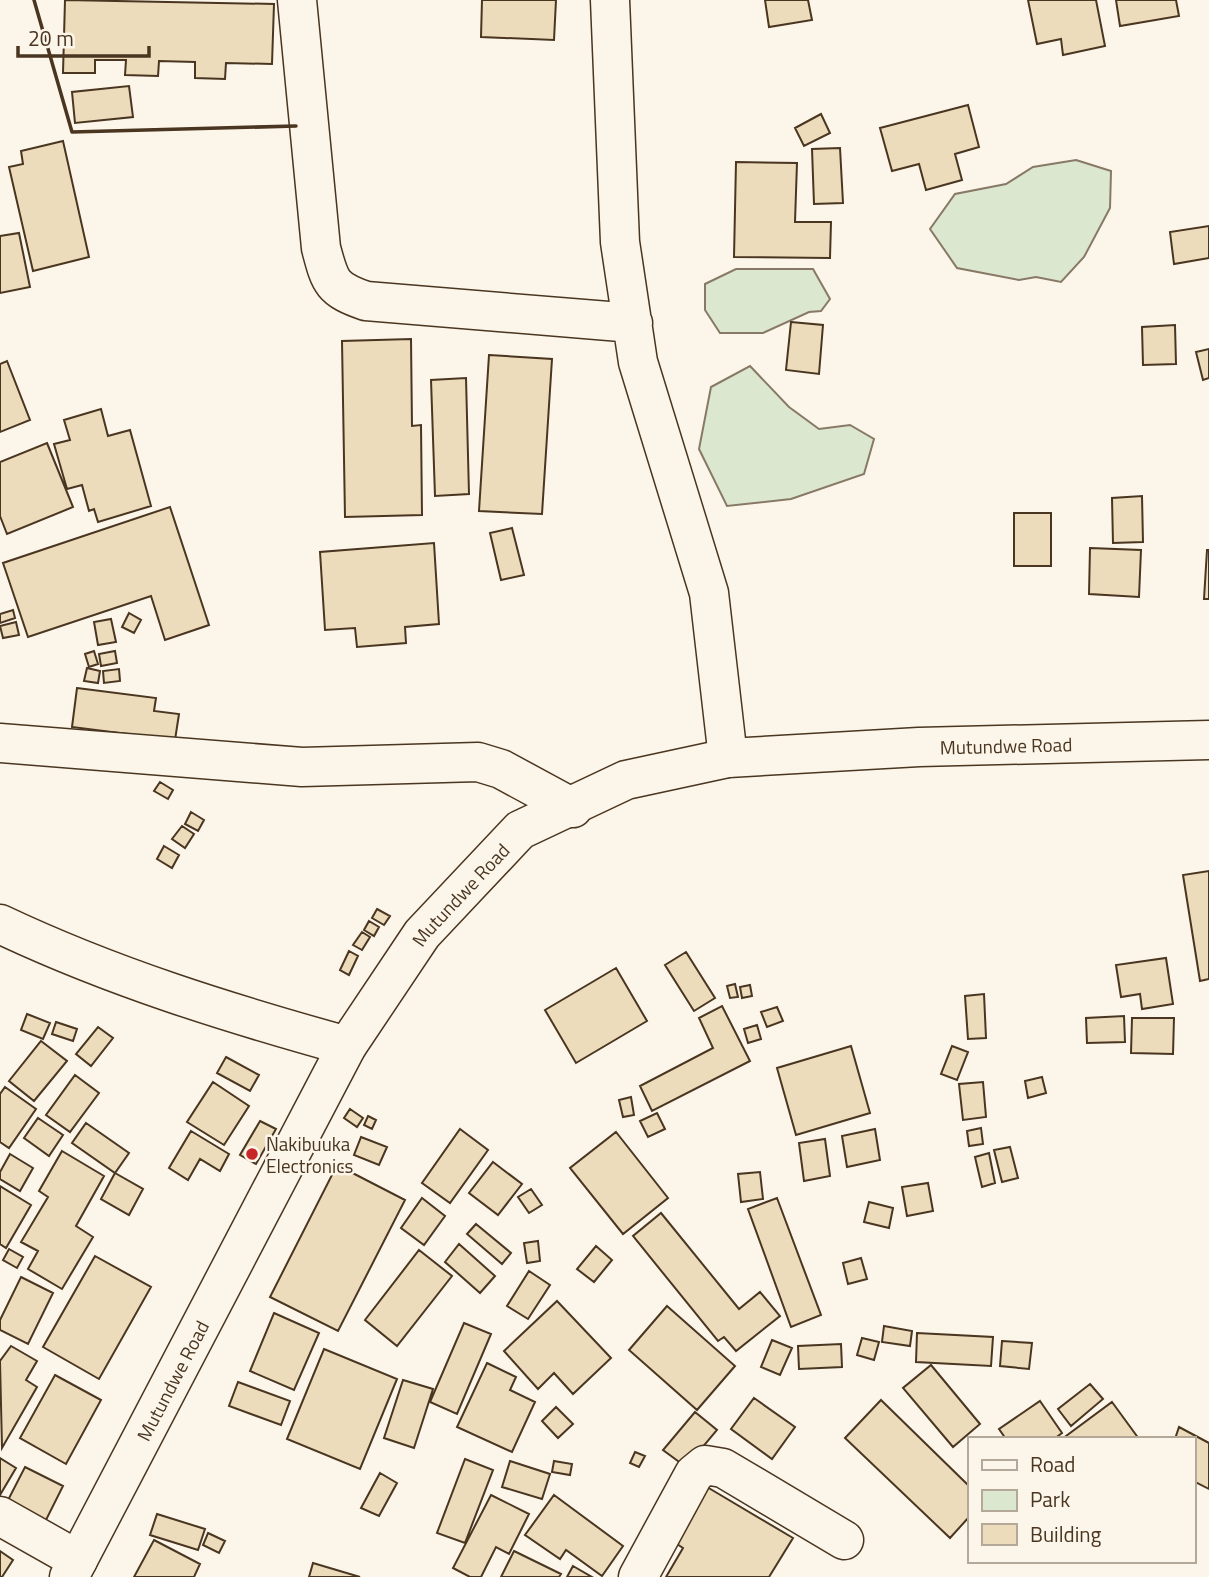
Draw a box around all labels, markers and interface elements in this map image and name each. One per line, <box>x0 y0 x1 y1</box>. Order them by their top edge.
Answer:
scale bar <box>18 14 149 58</box>
text: 20 m <box>28 22 74 54</box>
street label: Mutundwe Road <box>939 729 1073 761</box>
street label: Mutundwe Road <box>404 836 516 952</box>
place label: Nakibuuka Electronics <box>266 1129 354 1180</box>
marker: Nakibuuka Electronics <box>244 1146 260 1162</box>
street label: Mutundwe Road <box>128 1315 216 1446</box>
legend <box>968 1437 1195 1563</box>
text: Road <box>1030 1448 1075 1480</box>
text: Park <box>1030 1483 1070 1515</box>
text: Building <box>1030 1518 1102 1550</box>

